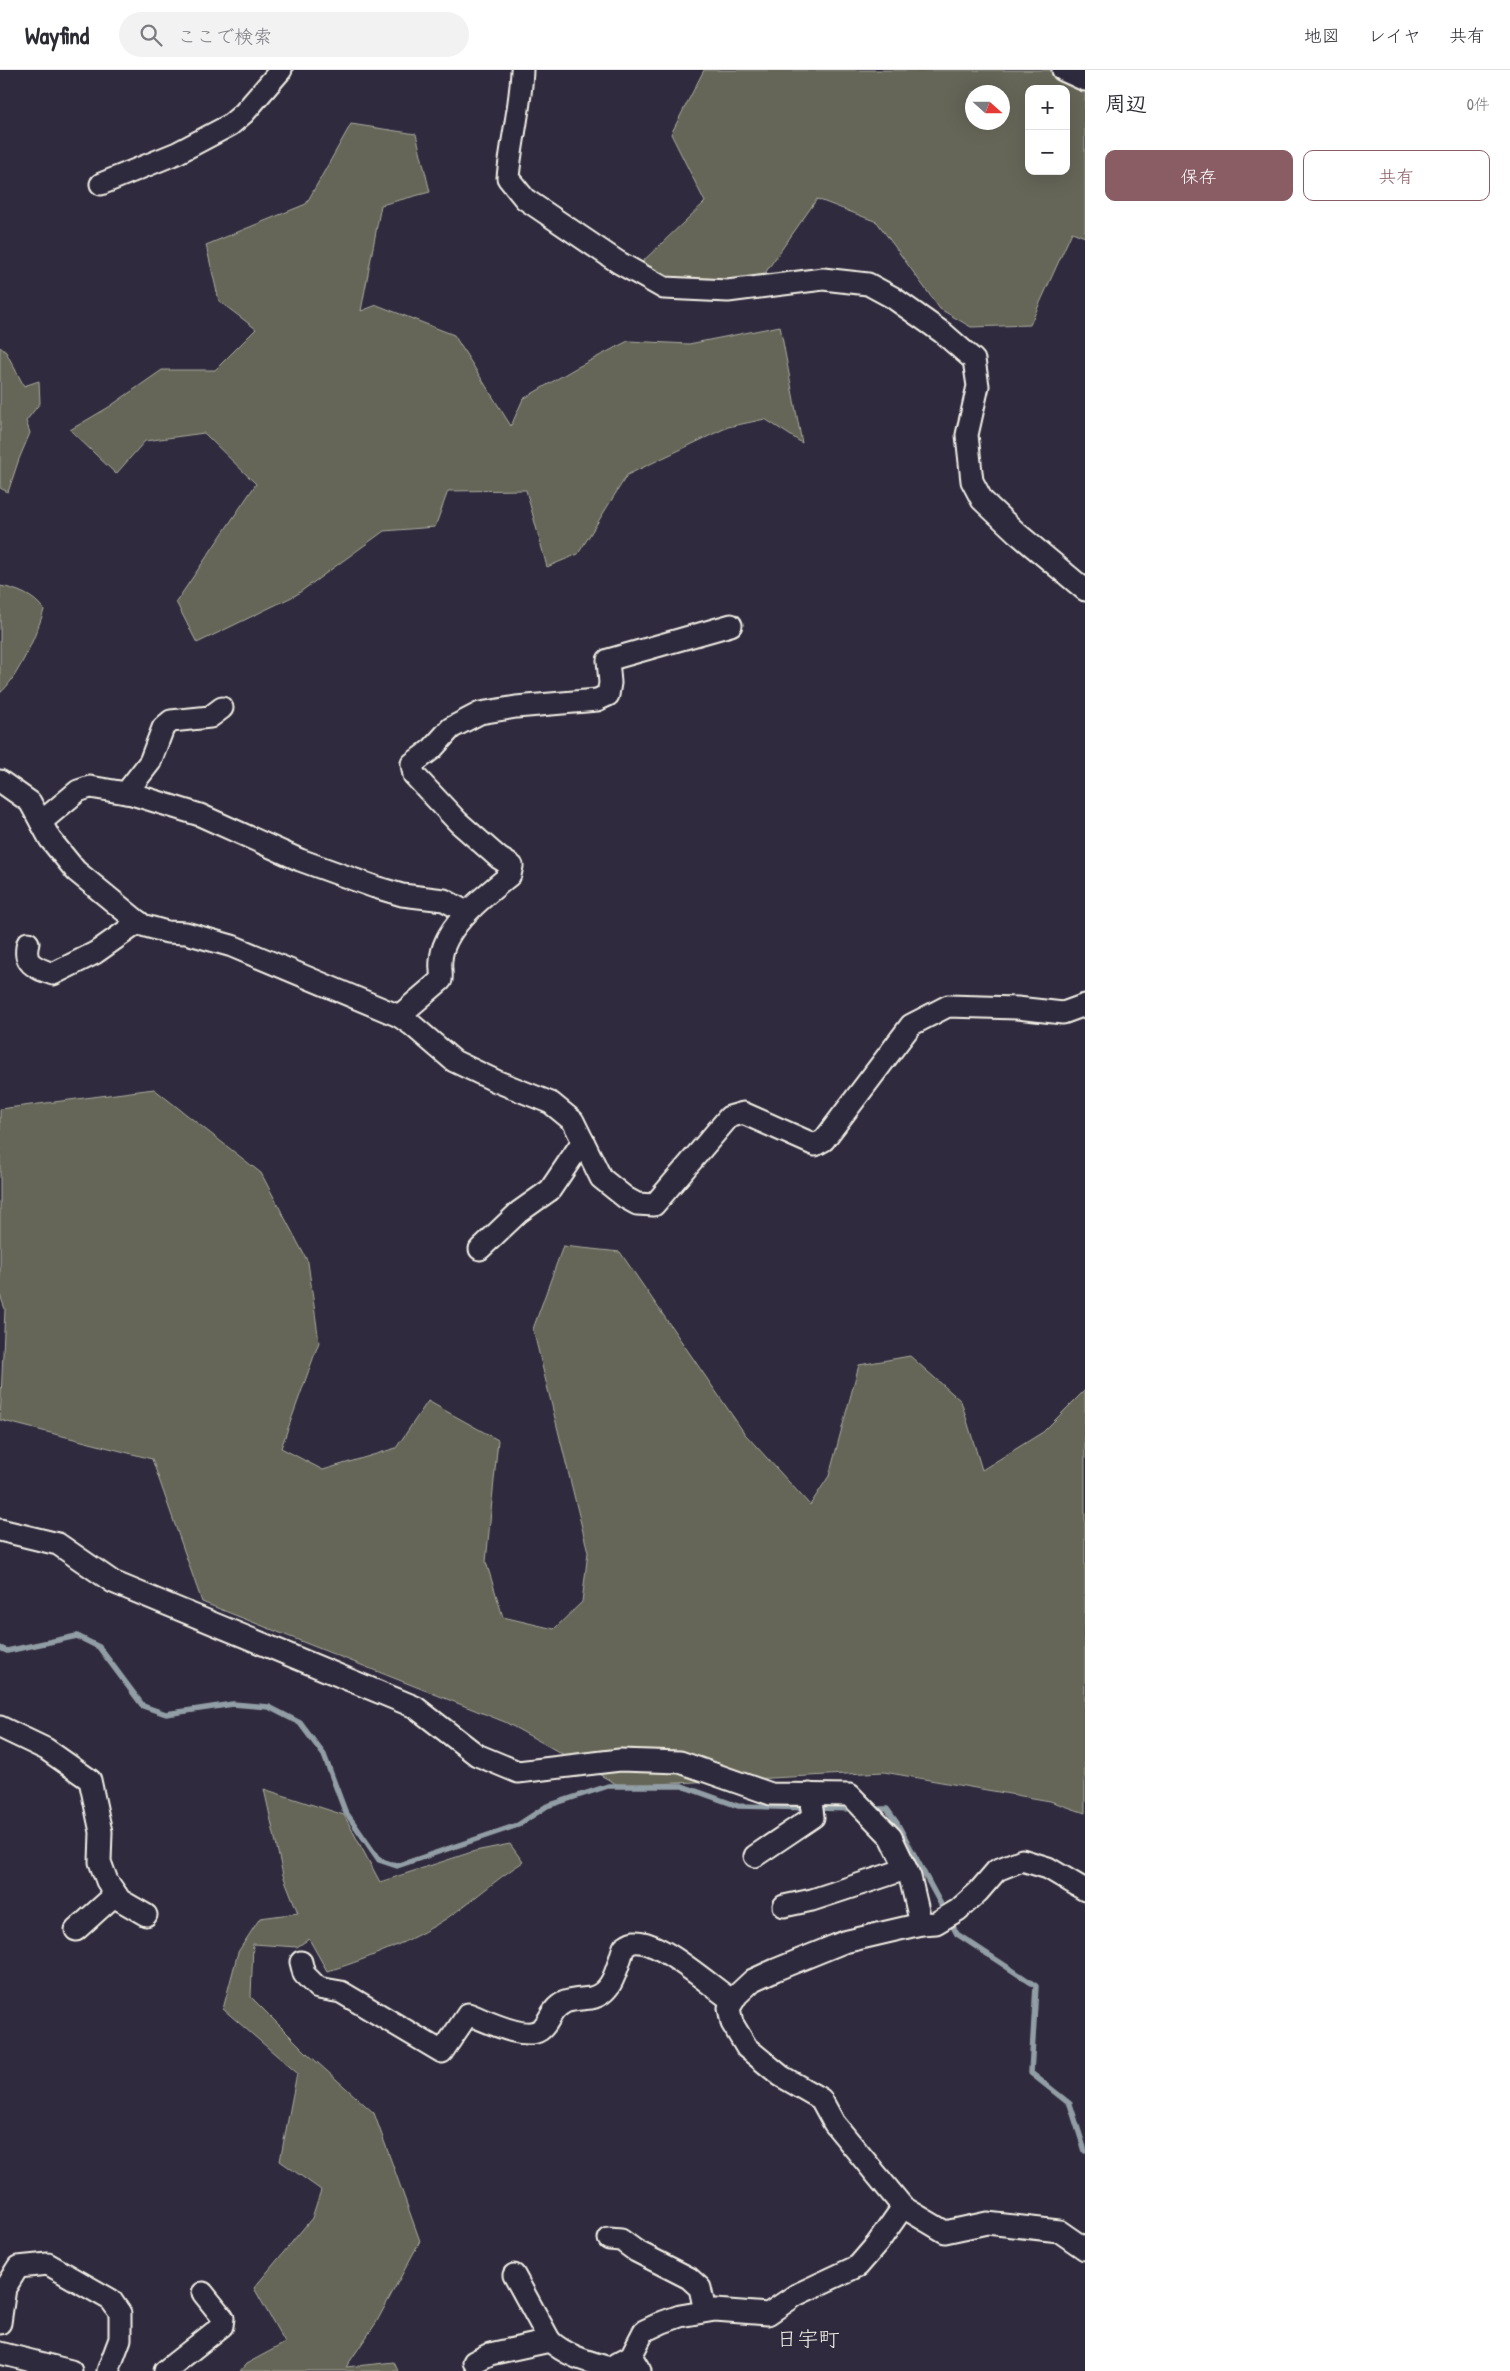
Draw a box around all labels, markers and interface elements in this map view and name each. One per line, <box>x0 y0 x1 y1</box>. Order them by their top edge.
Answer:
search box <box>119 12 469 57</box>
text: Wayfind <box>25 19 89 51</box>
icon: search <box>137 21 165 49</box>
text: ここで検索 <box>177 23 272 49</box>
text: 地図 <box>1304 23 1340 48</box>
text: レイヤ <box>1368 23 1421 48</box>
text: 共有 <box>1449 23 1485 48</box>
north arrow <box>965 85 1010 130</box>
map controls <box>1025 85 1070 175</box>
button: + <box>1025 85 1070 130</box>
text: 周辺 <box>1105 89 1147 118</box>
text: 0件 <box>1467 93 1490 115</box>
button: − <box>1025 130 1070 175</box>
button: 保存 <box>1105 150 1293 201</box>
button: 共有 <box>1303 150 1490 201</box>
district label: 日宇町 <box>777 2324 840 2353</box>

